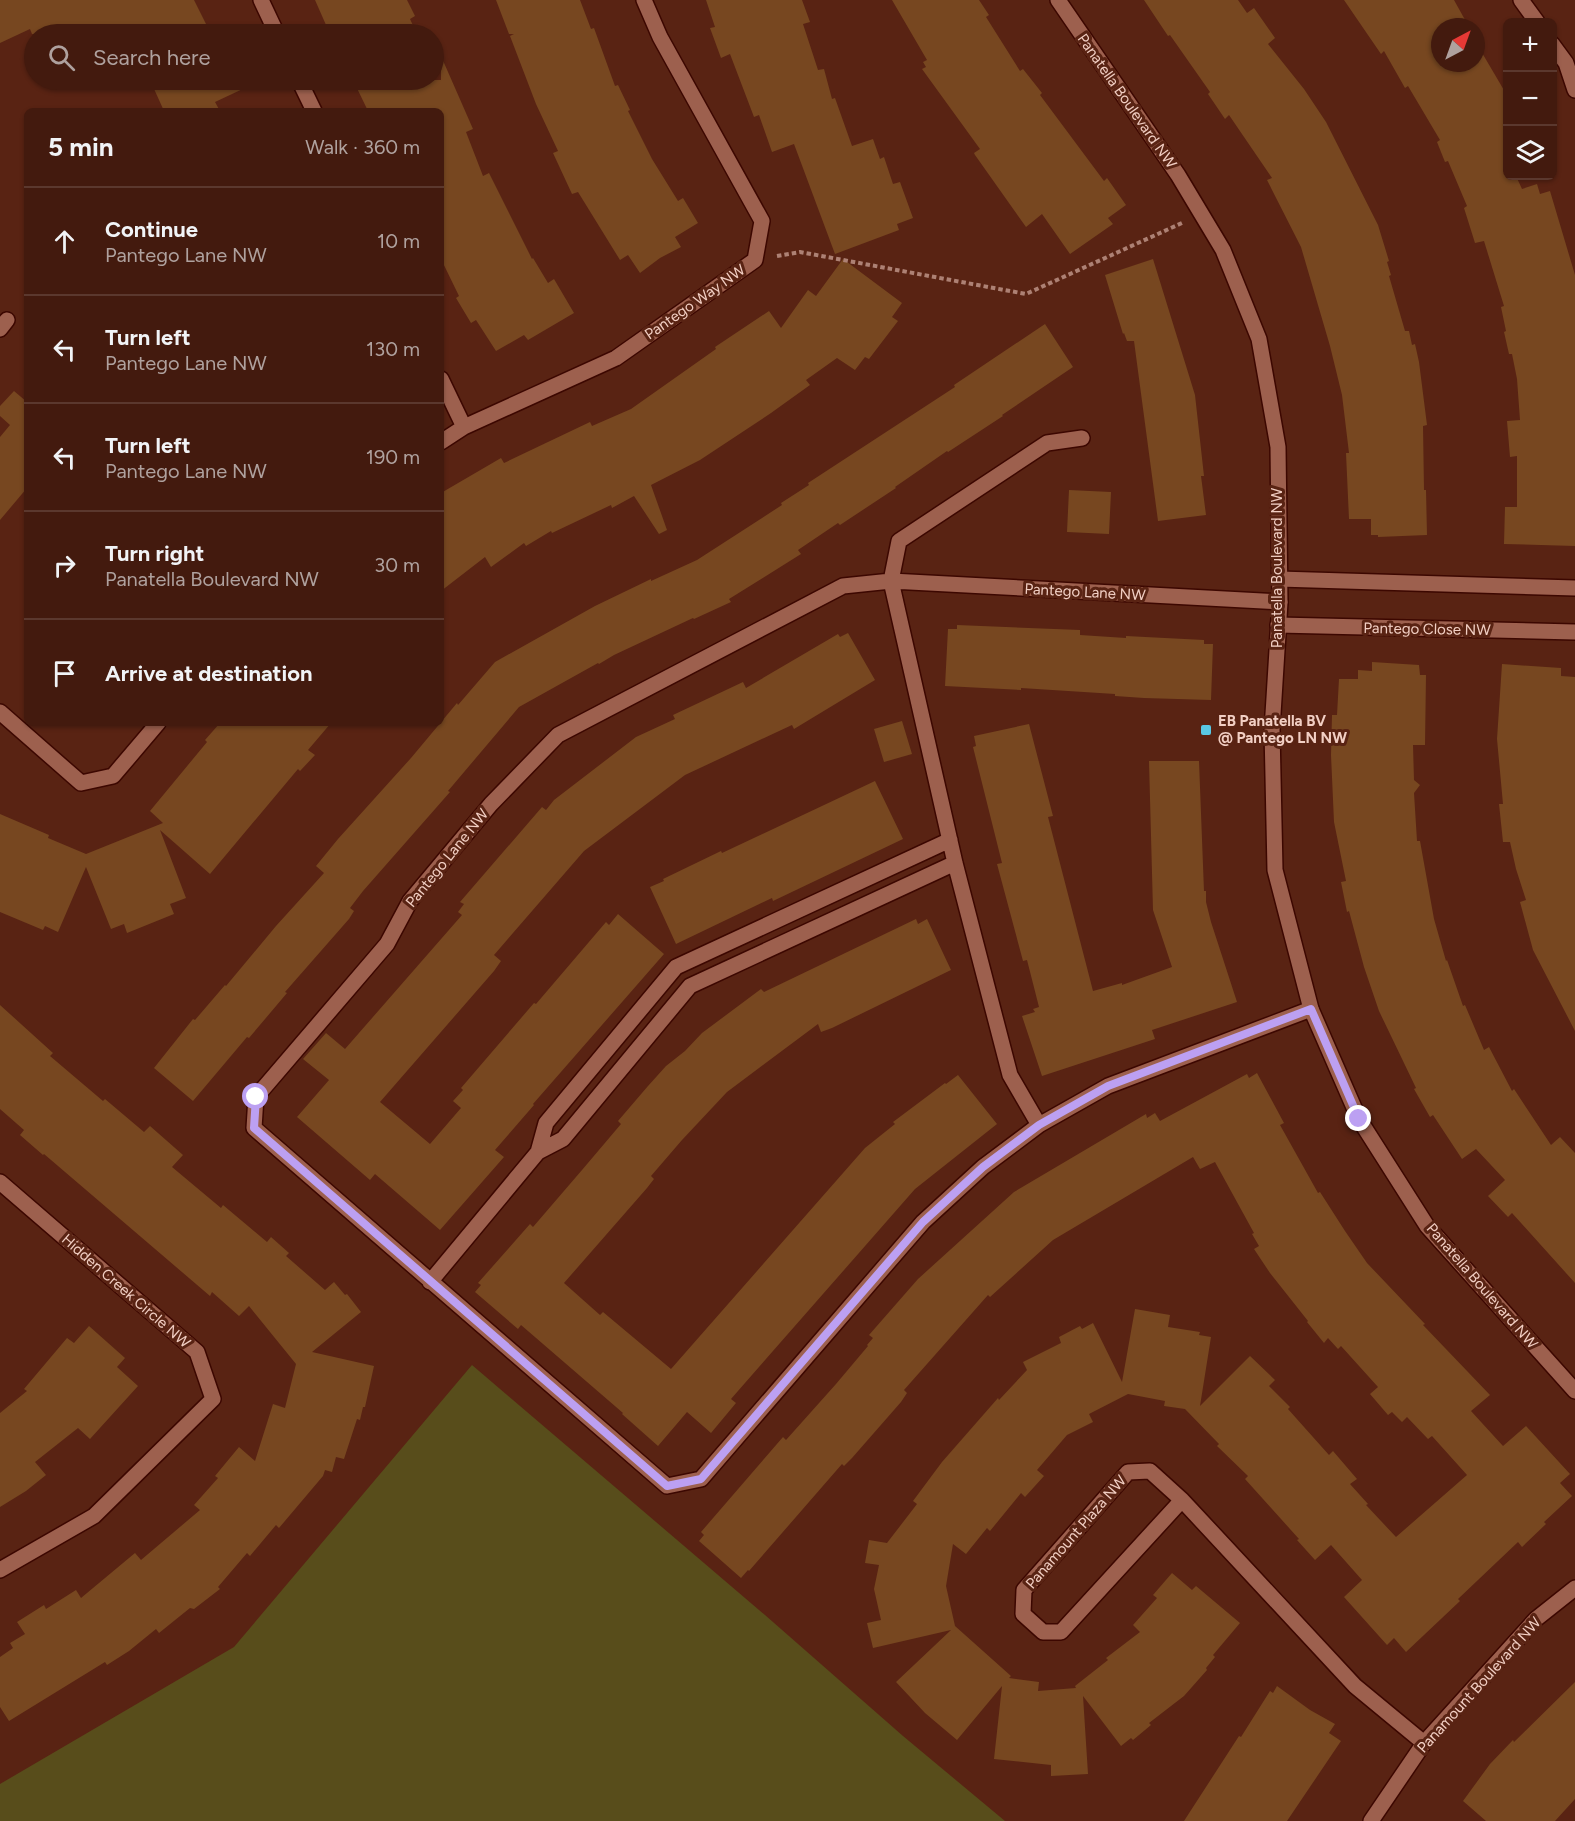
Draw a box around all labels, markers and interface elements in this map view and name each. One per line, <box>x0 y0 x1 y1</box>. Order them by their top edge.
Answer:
north arrow <box>1431 18 1485 72</box>
map controls <box>1503 18 1557 180</box>
button: + <box>1503 18 1557 72</box>
search box <box>24 24 444 90</box>
street label: Panatella Boulevard NW <box>1074 30 1181 172</box>
icon: search <box>45 41 78 74</box>
text: Search here <box>93 44 211 71</box>
button: − <box>1503 72 1557 126</box>
button: layers <box>1503 126 1557 180</box>
text: 5 min <box>48 131 114 163</box>
text: Walk · 360 m <box>305 135 420 159</box>
text: Continue <box>105 216 198 243</box>
icon: ahead <box>48 225 81 258</box>
text: 10 m <box>377 229 420 253</box>
text: Pantego Lane NW <box>105 243 267 267</box>
street label: Pantego Way NW <box>641 260 749 343</box>
text: Turn left <box>105 324 191 351</box>
icon: left <box>48 333 81 366</box>
text: 130 m <box>366 337 420 361</box>
text: Pantego Lane NW <box>105 351 267 375</box>
text: Turn left <box>105 432 191 459</box>
icon: left <box>48 441 81 474</box>
text: 190 m <box>366 445 420 469</box>
text: Pantego Lane NW <box>105 459 267 483</box>
street label: Panatella Boulevard NW <box>1268 487 1286 648</box>
text: Turn right <box>105 540 204 567</box>
icon: right <box>48 549 81 582</box>
text: 30 m <box>374 553 420 577</box>
text: Panatella Boulevard NW <box>105 567 319 591</box>
street label: Pantego Lane NW <box>1024 580 1147 604</box>
street label: Pantego Close NW <box>1363 619 1491 639</box>
icon: arrive <box>48 657 81 690</box>
text: Arrive at destination <box>105 660 313 687</box>
place label: EB Panatella BV @ Pantego LN NW <box>1218 712 1347 747</box>
marker: EB Panatella BV @ Pantego LN NW <box>1199 723 1213 737</box>
street label: Pantego Lane NW <box>402 805 493 911</box>
route start <box>242 1083 268 1109</box>
route end <box>1345 1105 1371 1131</box>
street label: Panatella Boulevard NW <box>1423 1220 1542 1353</box>
street label: Hidden Creek Circle NW <box>58 1230 194 1352</box>
street label: Panamount Plaza NW <box>1022 1471 1130 1592</box>
street label: Panamount Boulevard NW <box>1413 1613 1545 1756</box>

